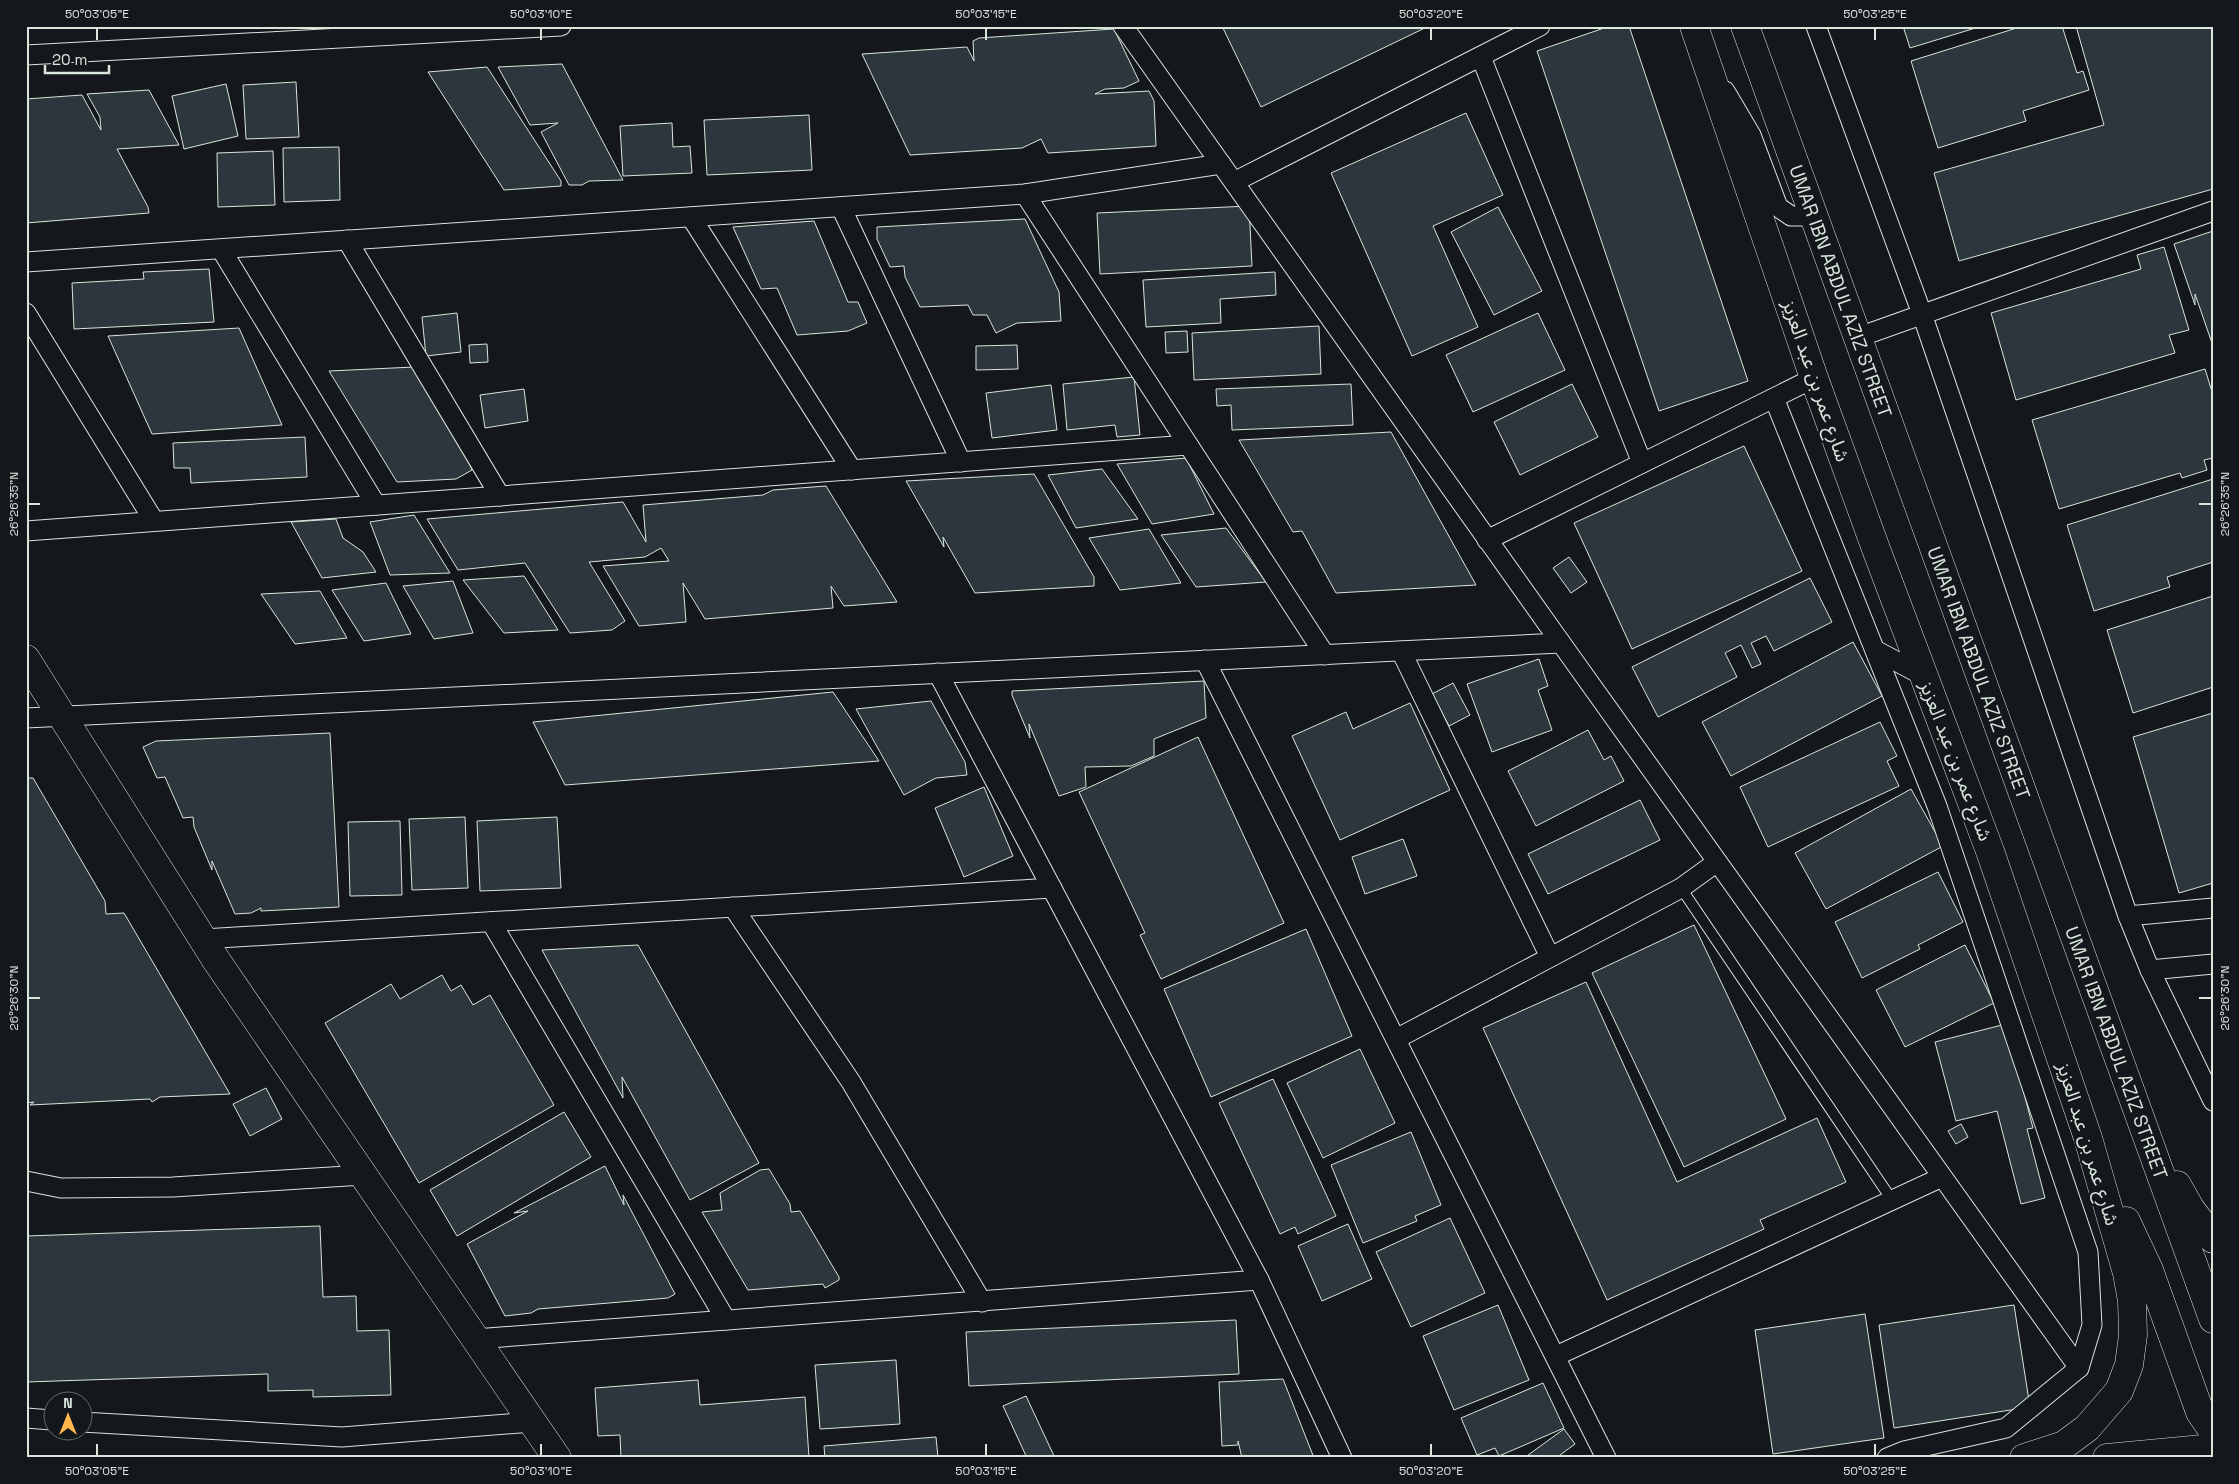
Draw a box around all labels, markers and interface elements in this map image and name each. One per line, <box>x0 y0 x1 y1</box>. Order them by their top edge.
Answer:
text: 50°03'05"E <box>65 6 129 22</box>
text: 50°03'10"E <box>510 6 572 22</box>
text: 50°03'15"E <box>955 6 1017 22</box>
text: 50°03'20"E <box>1399 6 1463 22</box>
text: 50°03'25"E <box>1843 6 1907 22</box>
scale bar <box>45 42 109 74</box>
text: 20 m <box>52 50 87 69</box>
street label: UMAR IBN ABDUL AZIZ STREET <box>1784 161 1898 421</box>
street label: شارع عمر بن عبد العزيز <box>1775 296 1855 465</box>
text: 26°26'35"N <box>6 472 22 536</box>
text: 26°26'35"N <box>2217 472 2233 536</box>
street label: UMAR IBN ABDUL AZIZ STREET <box>1922 543 2036 803</box>
street label: شارع عمر بن عبد العزيز <box>1913 677 1998 845</box>
street label: UMAR IBN ABDUL AZIZ STREET <box>2059 923 2174 1183</box>
text: 26°26'30"N <box>6 966 22 1030</box>
text: 26°26'30"N <box>2217 966 2233 1030</box>
street label: شارع عمر بن عبد العزيز <box>2050 1058 2125 1229</box>
north arrow <box>42 1392 92 1442</box>
text: N <box>63 1394 73 1412</box>
text: 50°03'05"E <box>65 1463 129 1479</box>
text: 50°03'10"E <box>510 1463 572 1479</box>
text: 50°03'15"E <box>955 1463 1017 1479</box>
text: 50°03'20"E <box>1399 1463 1463 1479</box>
text: 50°03'25"E <box>1843 1463 1907 1479</box>

